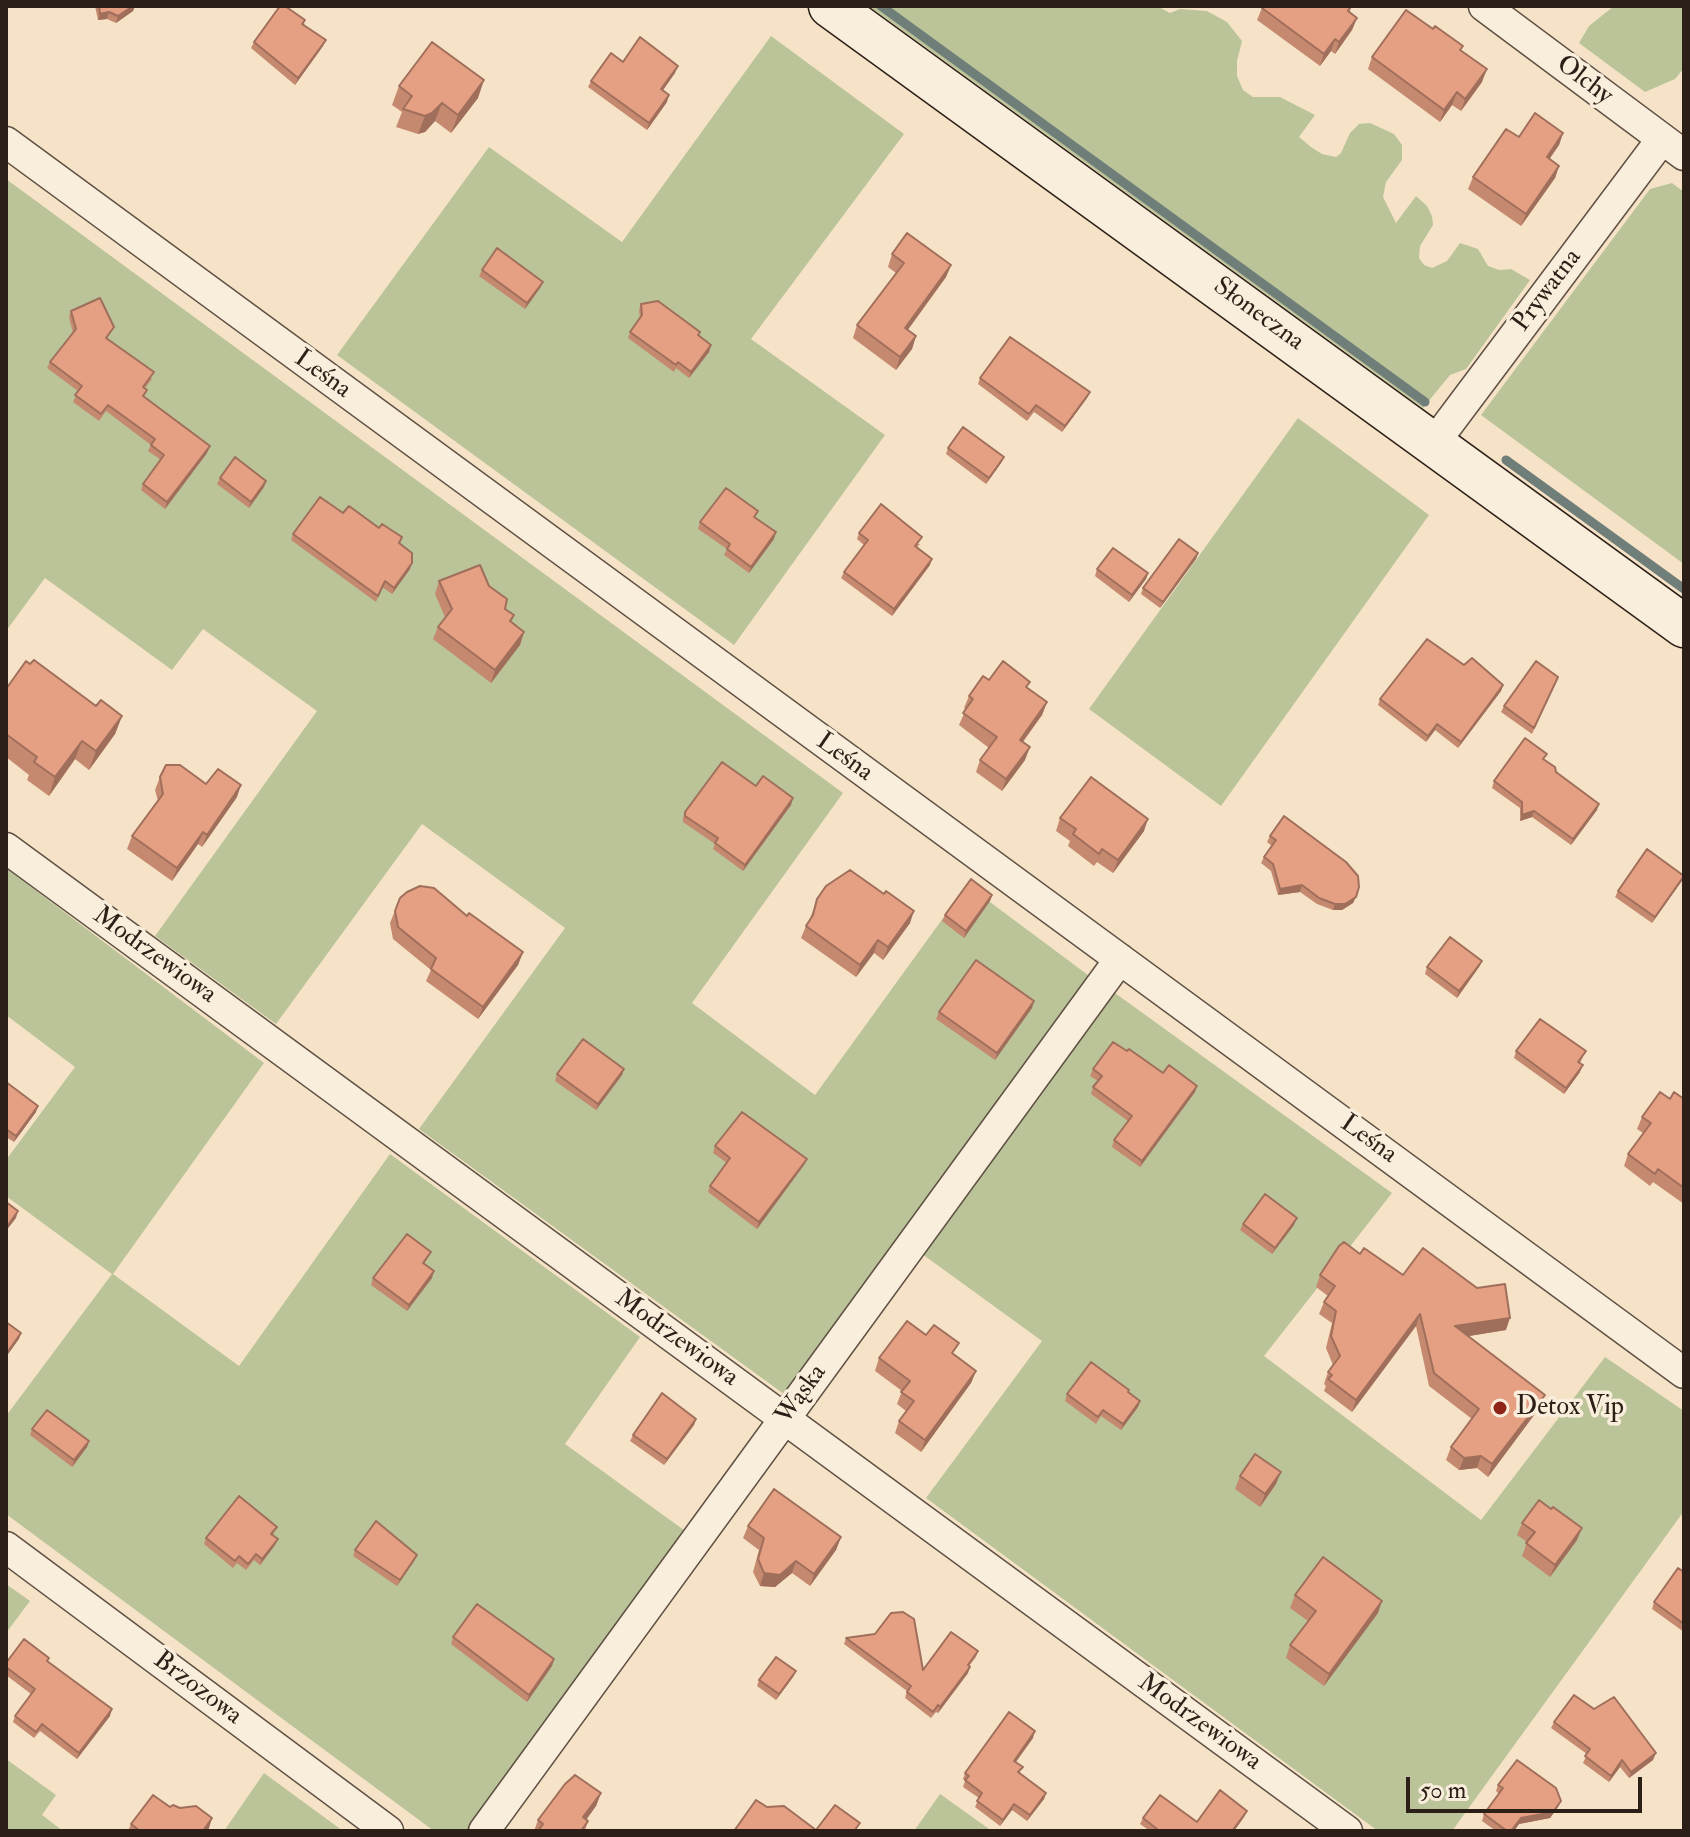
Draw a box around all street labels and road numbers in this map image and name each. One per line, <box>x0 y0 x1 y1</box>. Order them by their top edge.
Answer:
street label: Olchy <box>1550 50 1618 112</box>
street label: Prywatna <box>1507 244 1589 338</box>
street label: Słoneczna <box>1206 272 1310 358</box>
street label: Leśna <box>287 344 357 406</box>
street label: Leśna <box>809 727 879 789</box>
street label: Modrzewiowa <box>86 901 222 1011</box>
street label: Leśna <box>1333 1109 1403 1171</box>
street label: Modrzewiowa <box>608 1284 744 1394</box>
street label: Wąska <box>770 1359 834 1431</box>
street label: Brzozowa <box>146 1645 248 1733</box>
street label: Modrzewiowa <box>1131 1668 1267 1778</box>

